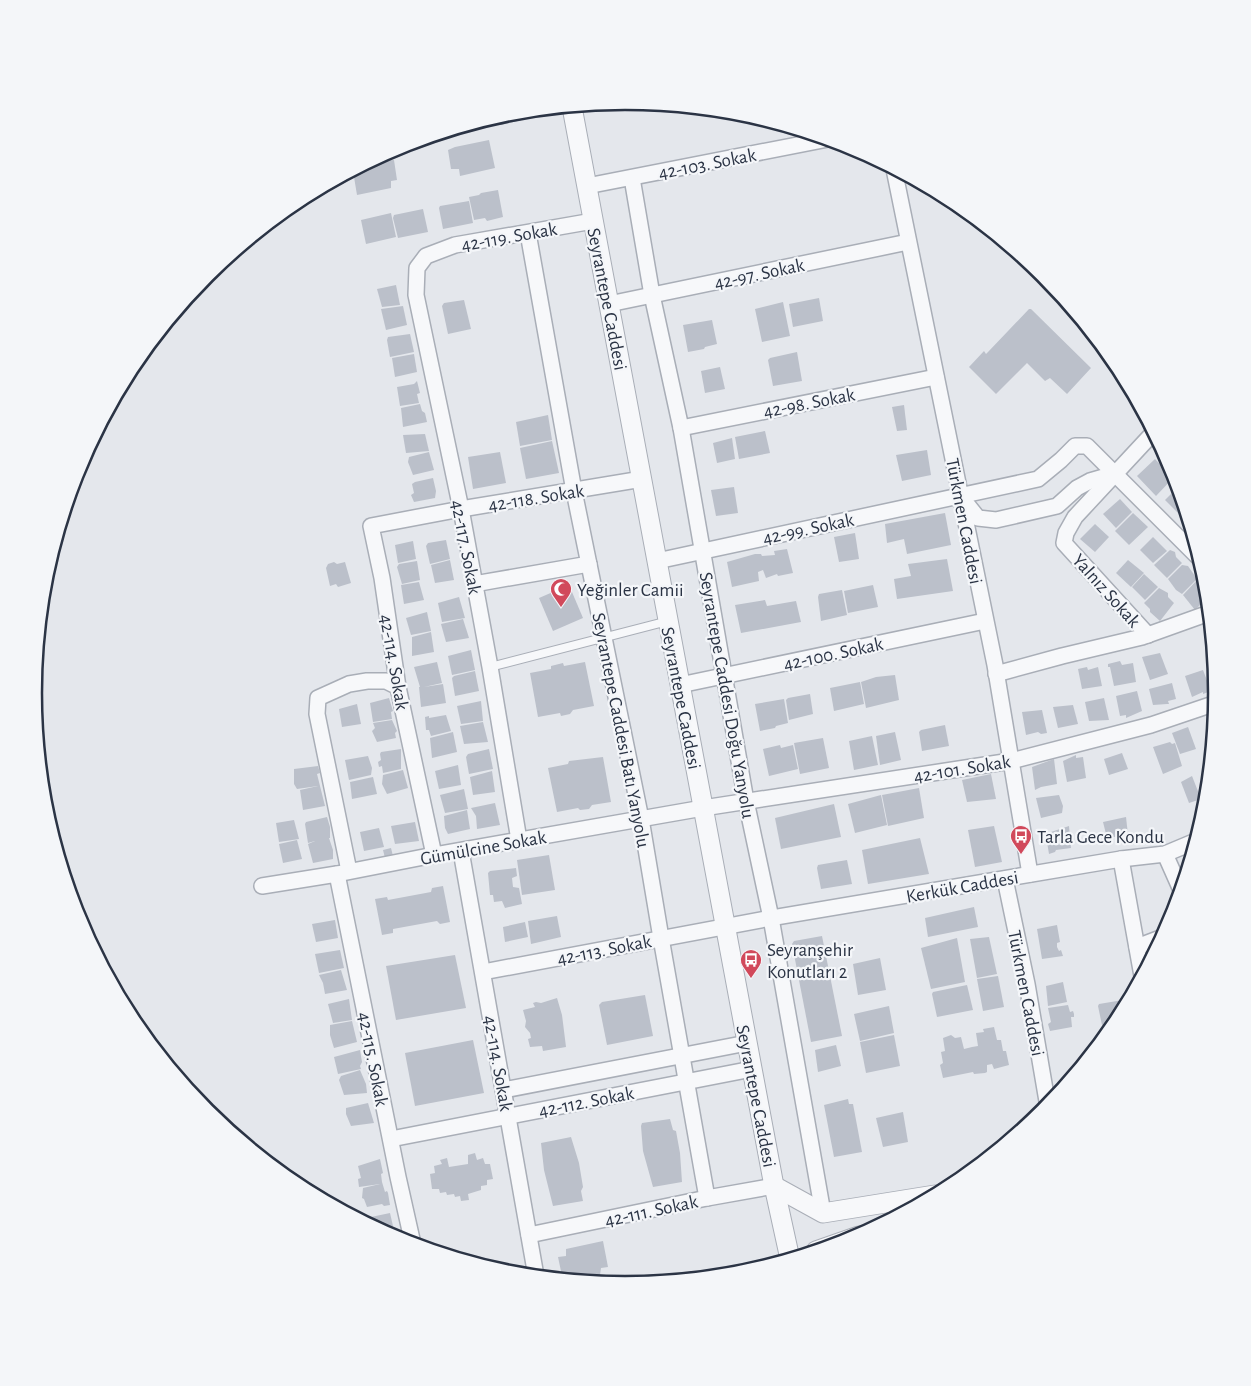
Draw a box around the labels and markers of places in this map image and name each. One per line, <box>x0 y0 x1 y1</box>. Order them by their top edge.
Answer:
mosque icon: Yeğinler Camii <box>549 577 573 608</box>
place label: Yeğinler Camii <box>577 581 684 600</box>
bus stop icon: Tarla Gece Kondu <box>1009 824 1033 855</box>
place label: Tarla Gece Kondu <box>1037 828 1164 847</box>
place label: Seyranşehir Konutları 2 <box>767 941 853 982</box>
bus stop icon: Seyranşehir Konutları 2 <box>739 948 763 979</box>

